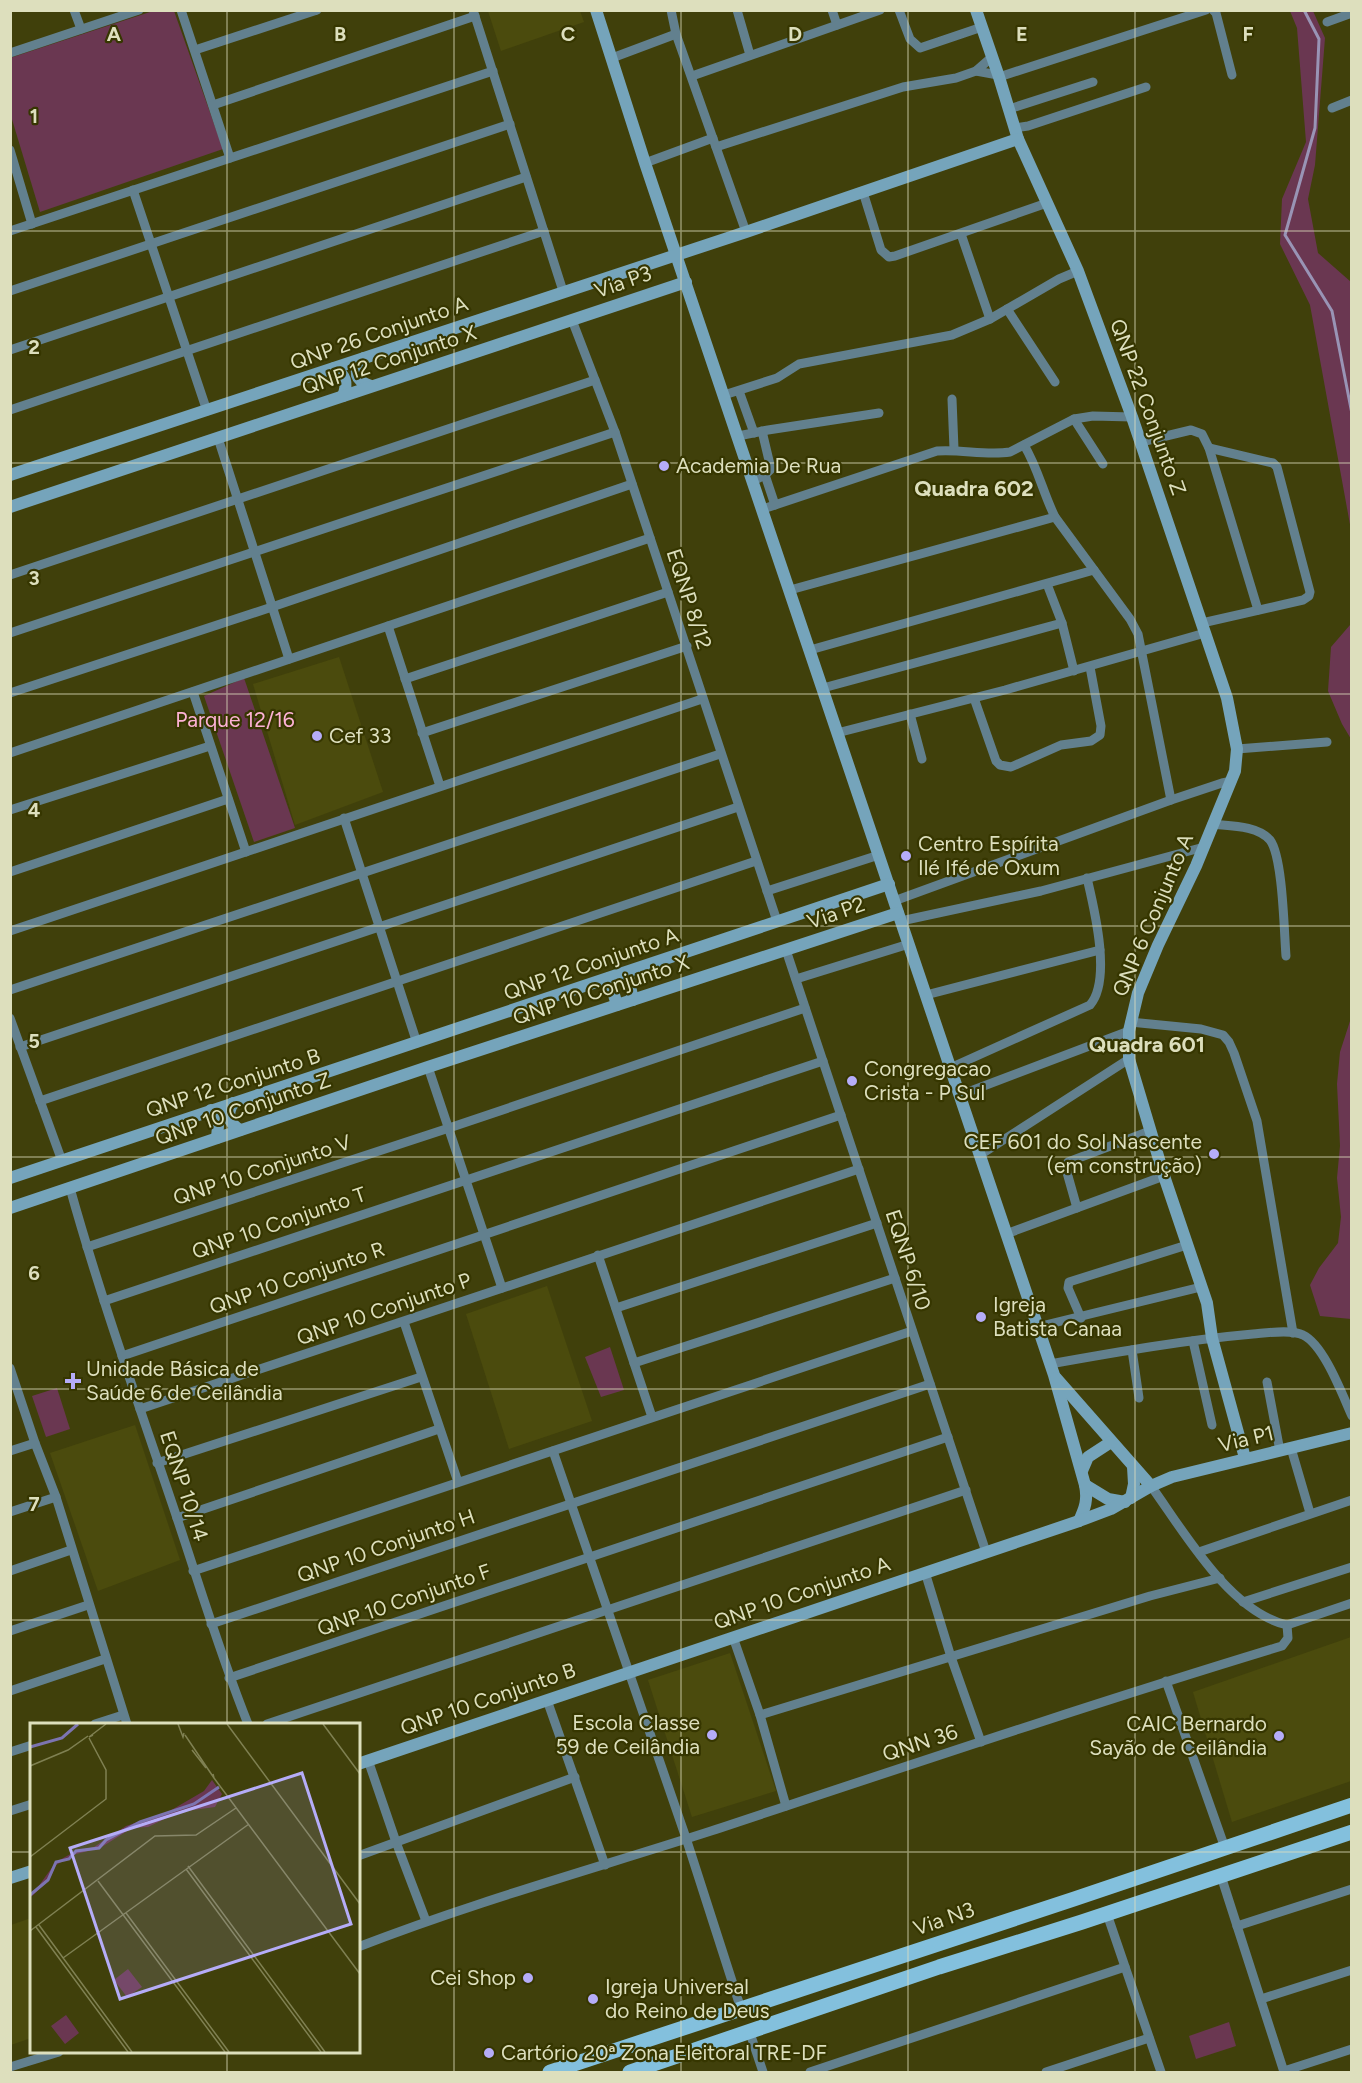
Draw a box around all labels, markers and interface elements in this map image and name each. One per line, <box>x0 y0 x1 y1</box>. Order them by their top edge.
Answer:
text: A <box>107 22 122 46</box>
text: B <box>334 22 346 46</box>
text: C <box>561 22 575 46</box>
text: D <box>788 22 802 46</box>
text: E <box>1016 22 1028 46</box>
text: F <box>1242 22 1254 46</box>
text: 1 <box>30 104 38 128</box>
street label: Via P3 <box>591 260 655 303</box>
street label: QNP 26 Conjunto A <box>287 290 471 375</box>
street label: QNP 22 Conjunto Z <box>1105 315 1192 498</box>
street label: QNP 12 Conjunto X <box>299 320 479 400</box>
text: 2 <box>28 335 40 359</box>
place label: Academia De Rua <box>676 453 841 478</box>
marker: Academia De Rua <box>657 459 671 473</box>
district label: Quadra 602 <box>914 475 1034 502</box>
street label: EQNP 8/12 <box>662 546 717 652</box>
text: 3 <box>28 566 40 590</box>
park label: Parque 12/16 <box>175 707 295 732</box>
place label: Cef 33 <box>329 723 391 748</box>
marker: Cef 33 <box>310 729 324 743</box>
text: 4 <box>28 798 41 822</box>
street label: QNP 6 Conjunto A <box>1107 830 1198 1000</box>
place label: Centro Espírita Ilé Ifé de Oxum <box>918 831 1060 880</box>
marker: Centro Espírita Ilé Ifé de Oxum <box>899 849 913 863</box>
street label: Via P2 <box>804 891 868 934</box>
street label: QNP 12 Conjunto A <box>500 922 682 1005</box>
street label: QNP 10 Conjunto X <box>510 949 692 1030</box>
text: 5 <box>28 1029 40 1053</box>
district label: Quadra 601 <box>1089 1031 1205 1058</box>
street label: QNP 12 Conjunto B <box>143 1043 323 1123</box>
place label: Congregacao Crista - P Sul <box>864 1056 991 1105</box>
street label: QNP 10 Conjunto Z <box>152 1067 334 1150</box>
marker: Congregacao Crista - P Sul <box>845 1074 859 1088</box>
street label: QNP 10 Conjunto V <box>170 1129 354 1210</box>
place label: CEF 601 do Sol Nascente (em construção) <box>963 1129 1202 1178</box>
marker: CEF 601 do Sol Nascente (em construção) <box>1207 1147 1221 1161</box>
street label: QNP 10 Conjunto T <box>189 1181 369 1264</box>
street label: EQNP 6/10 <box>880 1206 937 1313</box>
street label: QNP 10 Conjunto R <box>206 1236 388 1319</box>
text: 6 <box>28 1261 40 1285</box>
street label: QNP 10 Conjunto P <box>293 1267 474 1350</box>
place label: Igreja Batista Canaa <box>993 1292 1122 1341</box>
marker: Igreja Batista Canaa <box>974 1310 988 1324</box>
place label: Unidade Básica de Saúde 6 de Ceilândia <box>86 1356 283 1405</box>
marker: Unidade Básica de Saúde 6 de Ceilândia <box>64 1372 82 1390</box>
street label: Via P1 <box>1216 1420 1276 1457</box>
street label: EQNP 10/14 <box>155 1428 214 1544</box>
text: 7 <box>28 1492 40 1516</box>
street label: QNP 10 Conjunto H <box>294 1503 478 1588</box>
street label: QNP 10 Conjunto A <box>710 1551 893 1634</box>
street label: QNP 10 Conjunto F <box>314 1558 494 1641</box>
street label: QNP 10 Conjunto B <box>397 1657 579 1740</box>
place label: Escola Classe 59 de Ceilândia <box>555 1710 700 1759</box>
place label: CAIC Bernardo Sayão de Ceilândia <box>1089 1711 1267 1760</box>
street label: QNN 36 <box>879 1719 961 1766</box>
inset map <box>30 1723 360 2053</box>
marker: Escola Classe 59 de Ceilândia <box>705 1728 719 1742</box>
marker: CAIC Bernardo Sayão de Ceilândia <box>1272 1729 1286 1743</box>
street label: Via N3 <box>910 1896 978 1941</box>
place label: Cei Shop <box>430 1965 516 1990</box>
marker: Cei Shop <box>521 1971 535 1985</box>
place label: Igreja Universal do Reino de Deus <box>605 1974 770 2023</box>
marker: Igreja Universal do Reino de Deus <box>586 1992 600 2006</box>
place label: Cartório 20ª Zona Eleitoral TRE-DF <box>501 2040 827 2065</box>
marker: Cartório 20ª Zona Eleitoral TRE-DF <box>482 2046 496 2060</box>

